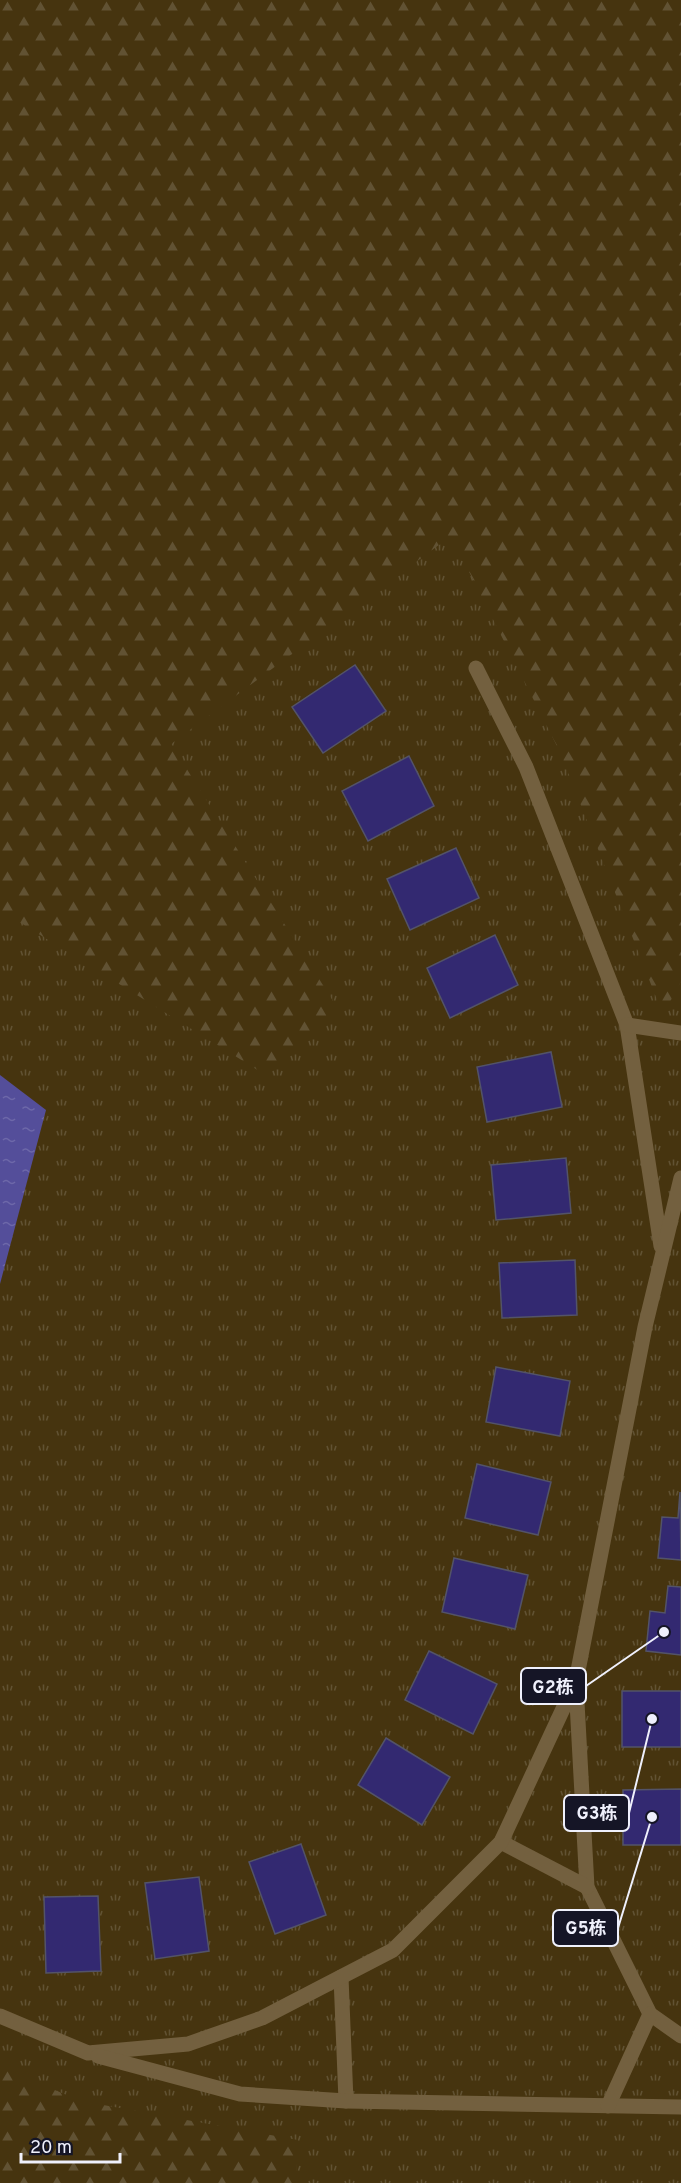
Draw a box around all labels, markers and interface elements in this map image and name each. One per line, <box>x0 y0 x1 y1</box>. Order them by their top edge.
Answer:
callout: G2栋 <box>521 1668 586 1704</box>
text: G2栋 <box>532 1677 574 1700</box>
callout: G3栋 <box>564 1795 629 1831</box>
text: G3栋 <box>577 1803 617 1826</box>
callout: G5栋 <box>553 1910 618 1946</box>
text: G5栋 <box>565 1918 607 1941</box>
scale bar <box>21 2126 120 2164</box>
text: 20 m <box>30 2137 72 2160</box>

